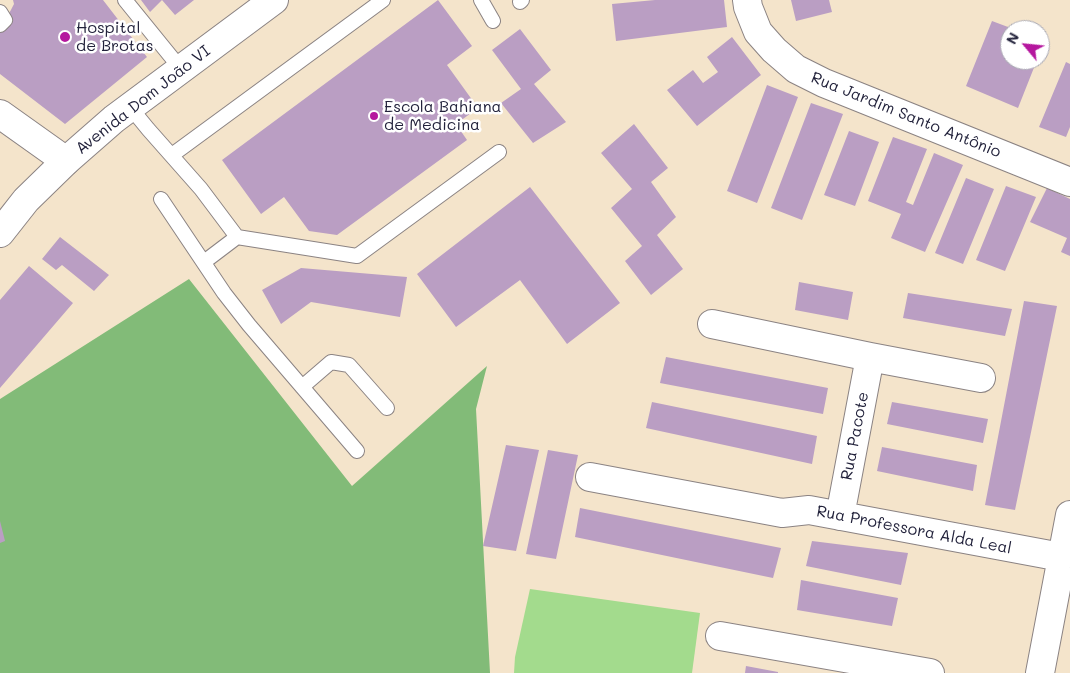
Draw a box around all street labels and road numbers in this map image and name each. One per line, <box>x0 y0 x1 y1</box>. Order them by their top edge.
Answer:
street label: Avenida Dom João VI <box>72 42 214 158</box>
street label: Rua Jardim Santo Antônio <box>808 68 1004 162</box>
street label: Rua Pacote <box>837 390 873 482</box>
street label: Rua Professora Alda Leal <box>815 502 1013 558</box>

